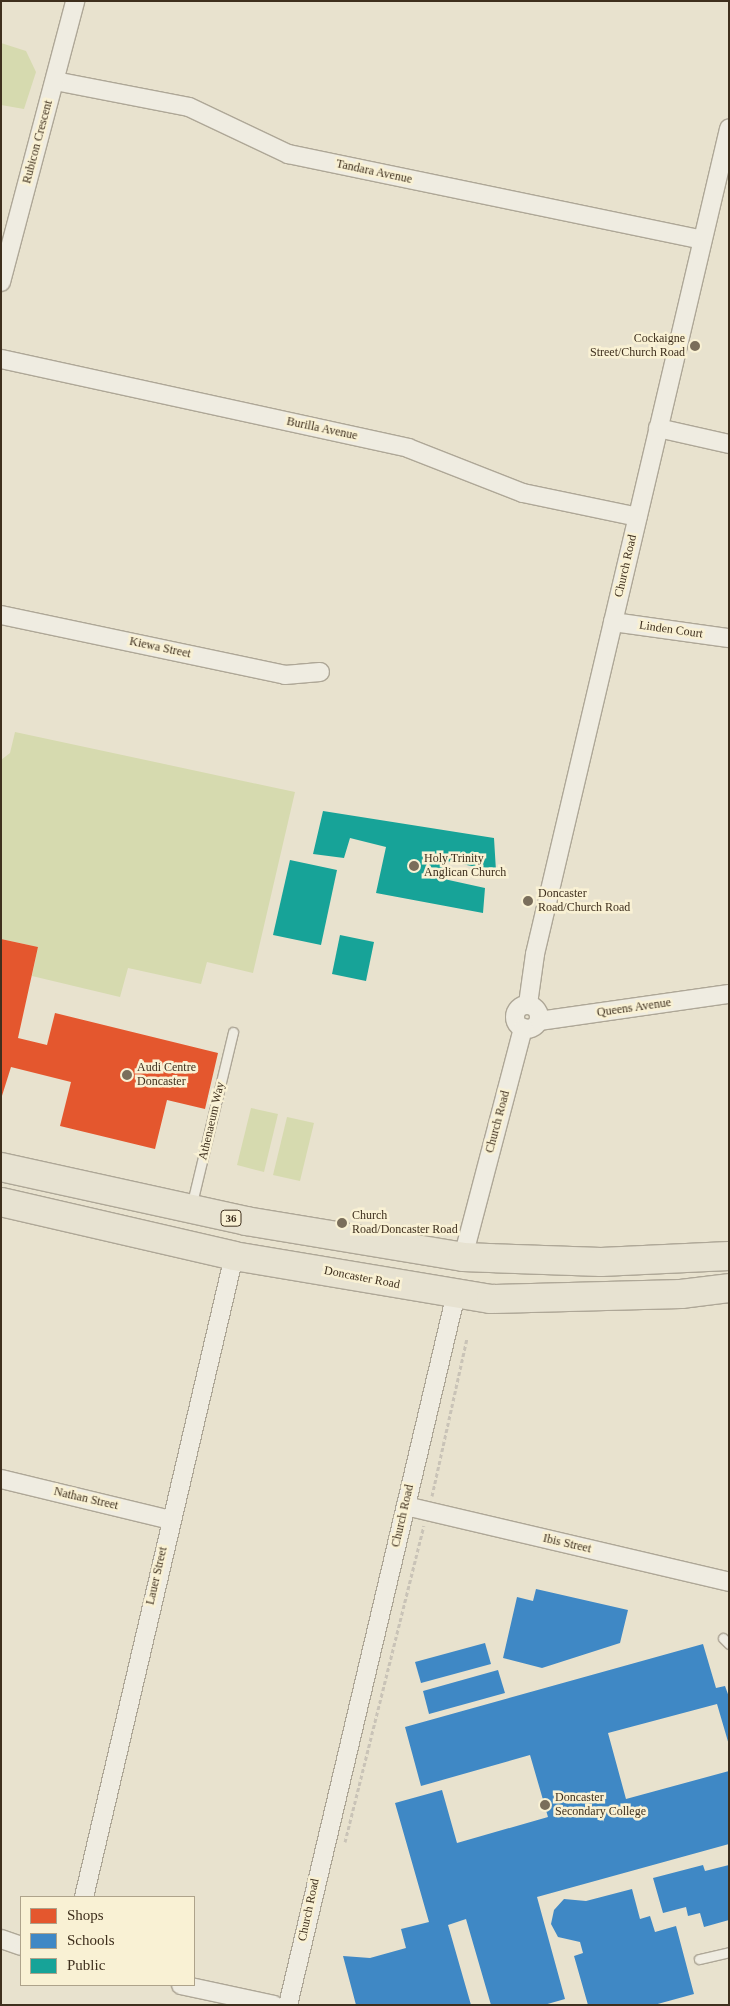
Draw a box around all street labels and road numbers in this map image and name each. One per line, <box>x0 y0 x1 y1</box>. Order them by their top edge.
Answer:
street label: Rubicon Crescent <box>20 99 56 185</box>
street label: Tandara Avenue <box>334 157 414 187</box>
street label: Burilla Avenue <box>285 414 359 444</box>
street label: Church Road <box>612 533 640 599</box>
street label: Linden Court <box>638 618 704 642</box>
street label: Kiewa Street <box>128 634 192 662</box>
street label: Queens Avenue <box>596 996 672 1020</box>
street label: Athenaeum Way <box>196 1080 228 1162</box>
street label: Church Road <box>483 1089 513 1155</box>
road number: 36 <box>220 1210 242 1226</box>
street label: Doncaster Road <box>323 1264 401 1292</box>
street label: Church Road <box>389 1483 417 1549</box>
street label: Nathan Street <box>52 1485 120 1513</box>
street label: Ibis Street <box>542 1531 592 1557</box>
street label: Lauer Street <box>143 1546 171 1606</box>
street label: Church Road <box>295 1877 323 1943</box>

